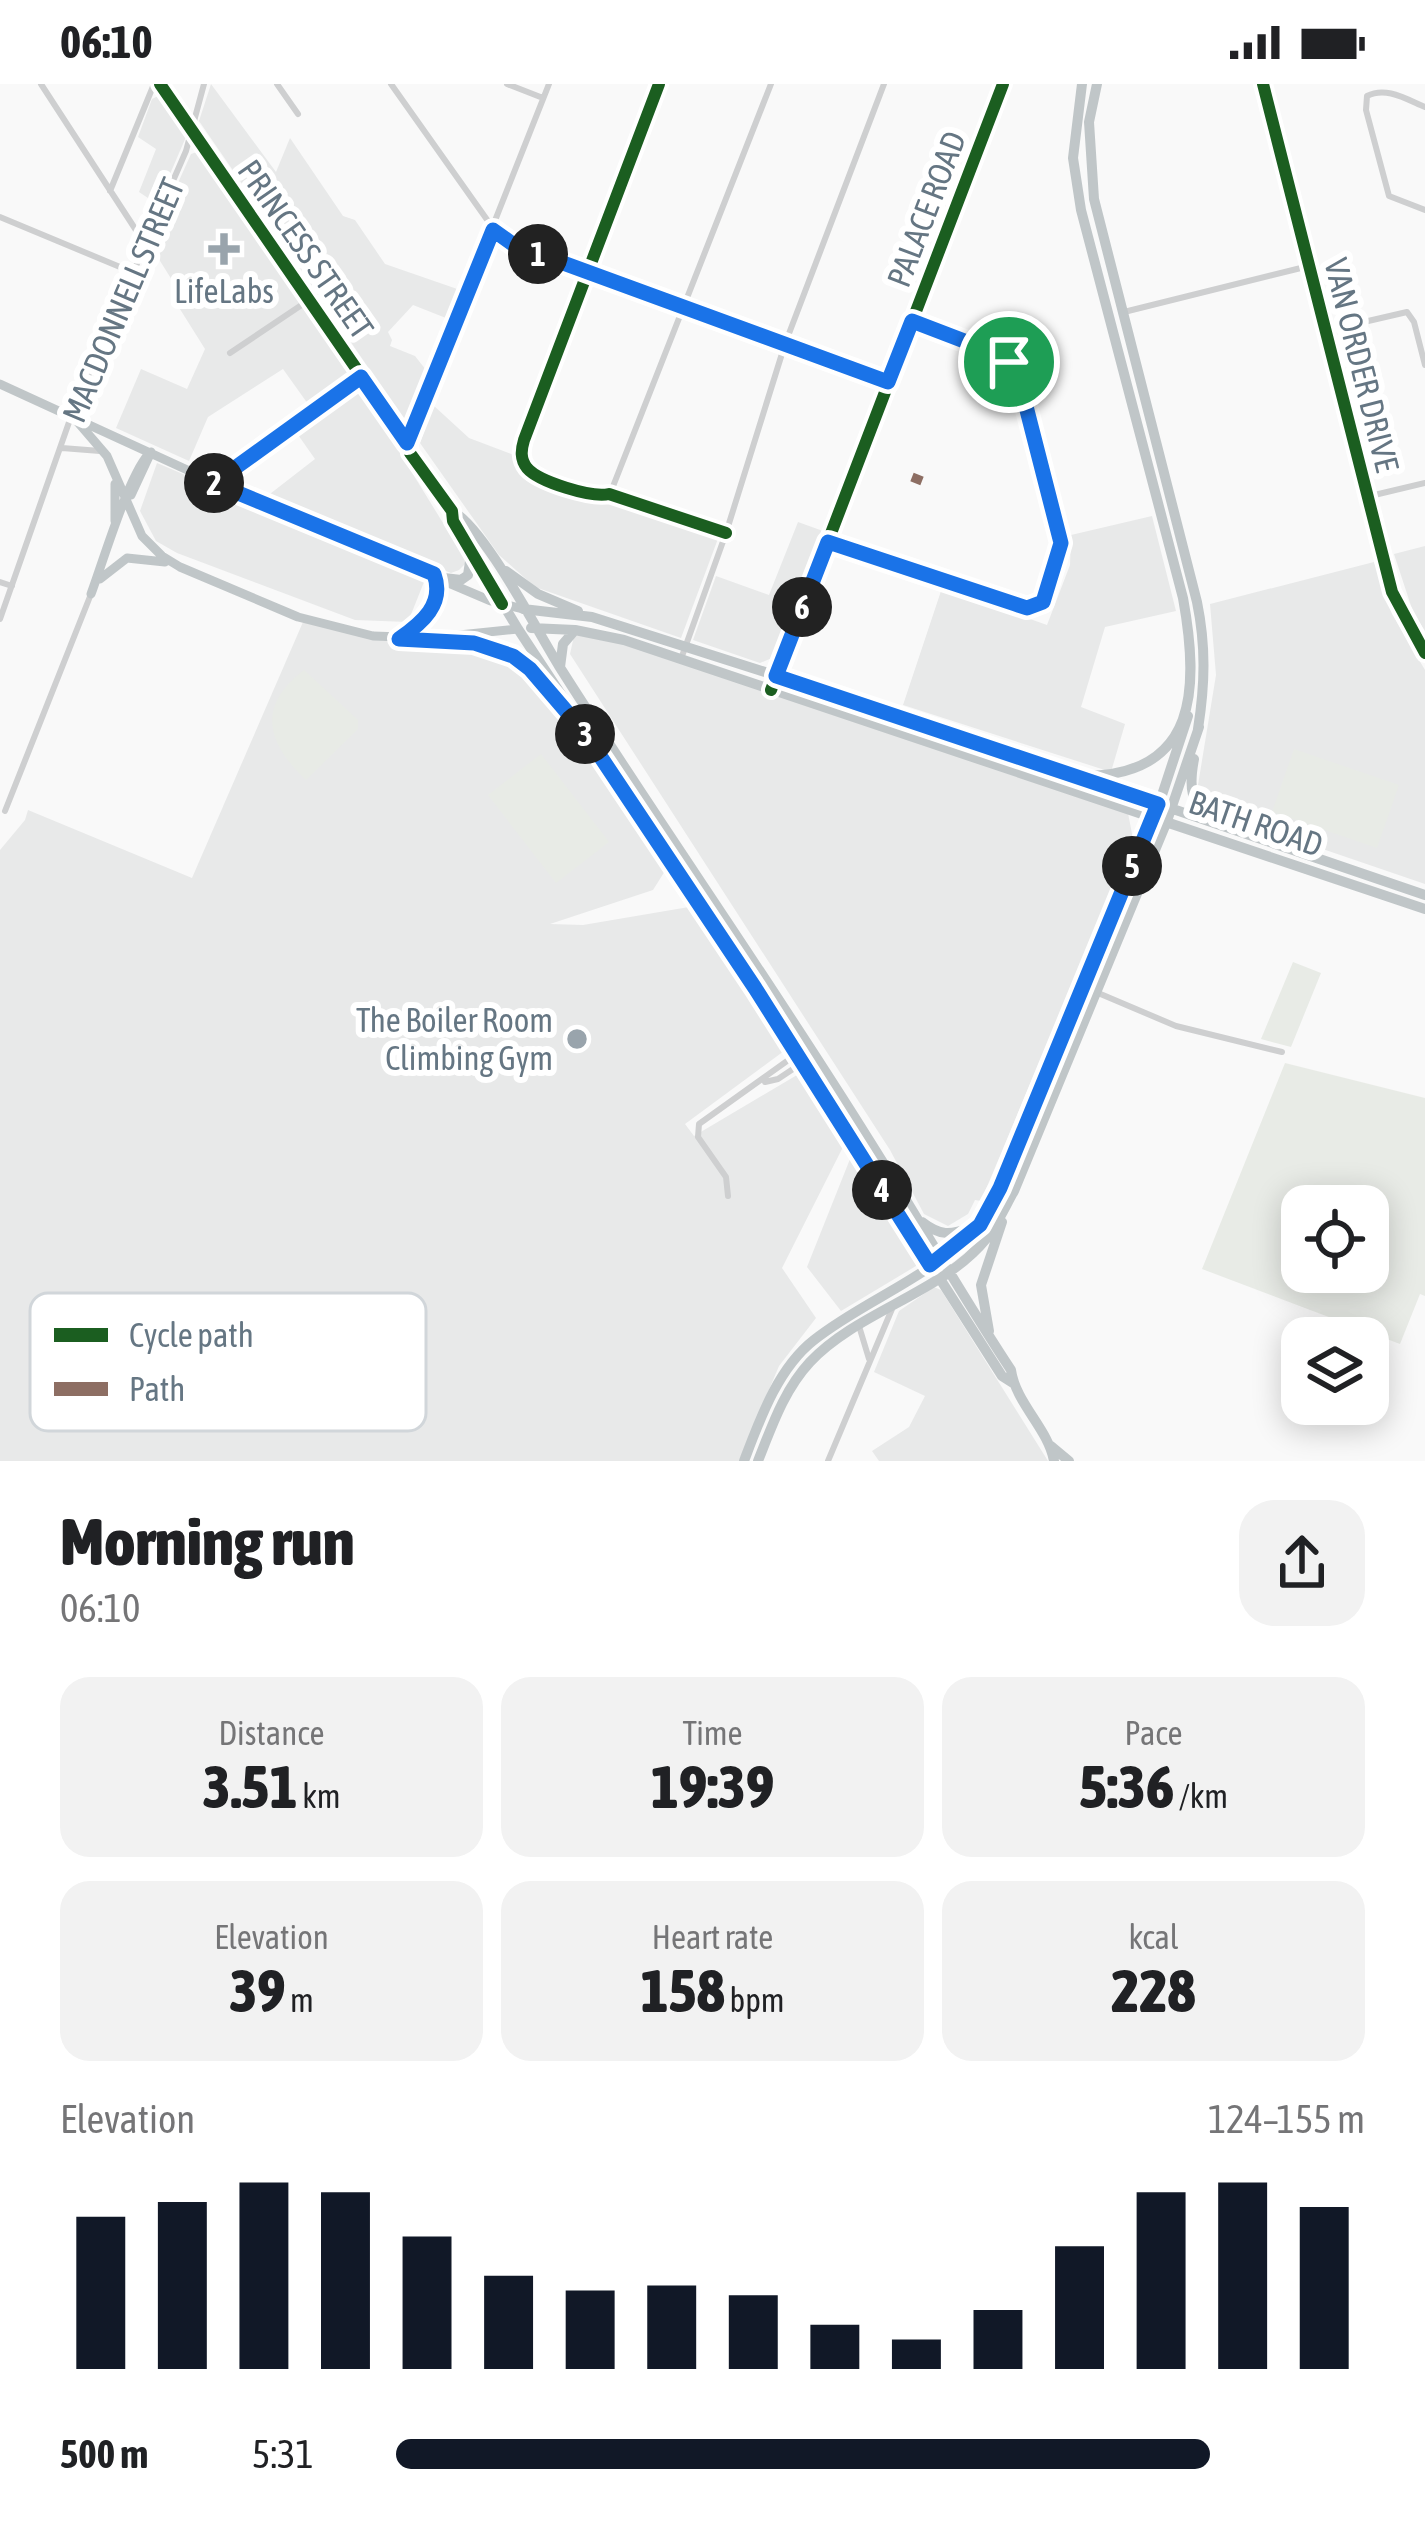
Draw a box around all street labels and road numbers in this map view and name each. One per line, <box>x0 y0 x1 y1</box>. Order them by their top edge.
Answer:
street label: PALACE ROAD <box>879 126 973 292</box>
street label: PRINCESS STREET <box>230 152 382 346</box>
street label: MACDONNELL STREET <box>54 172 192 428</box>
street label: VAN ORDER DRIVE <box>1317 254 1407 476</box>
street label: BATH ROAD <box>1184 782 1328 864</box>

